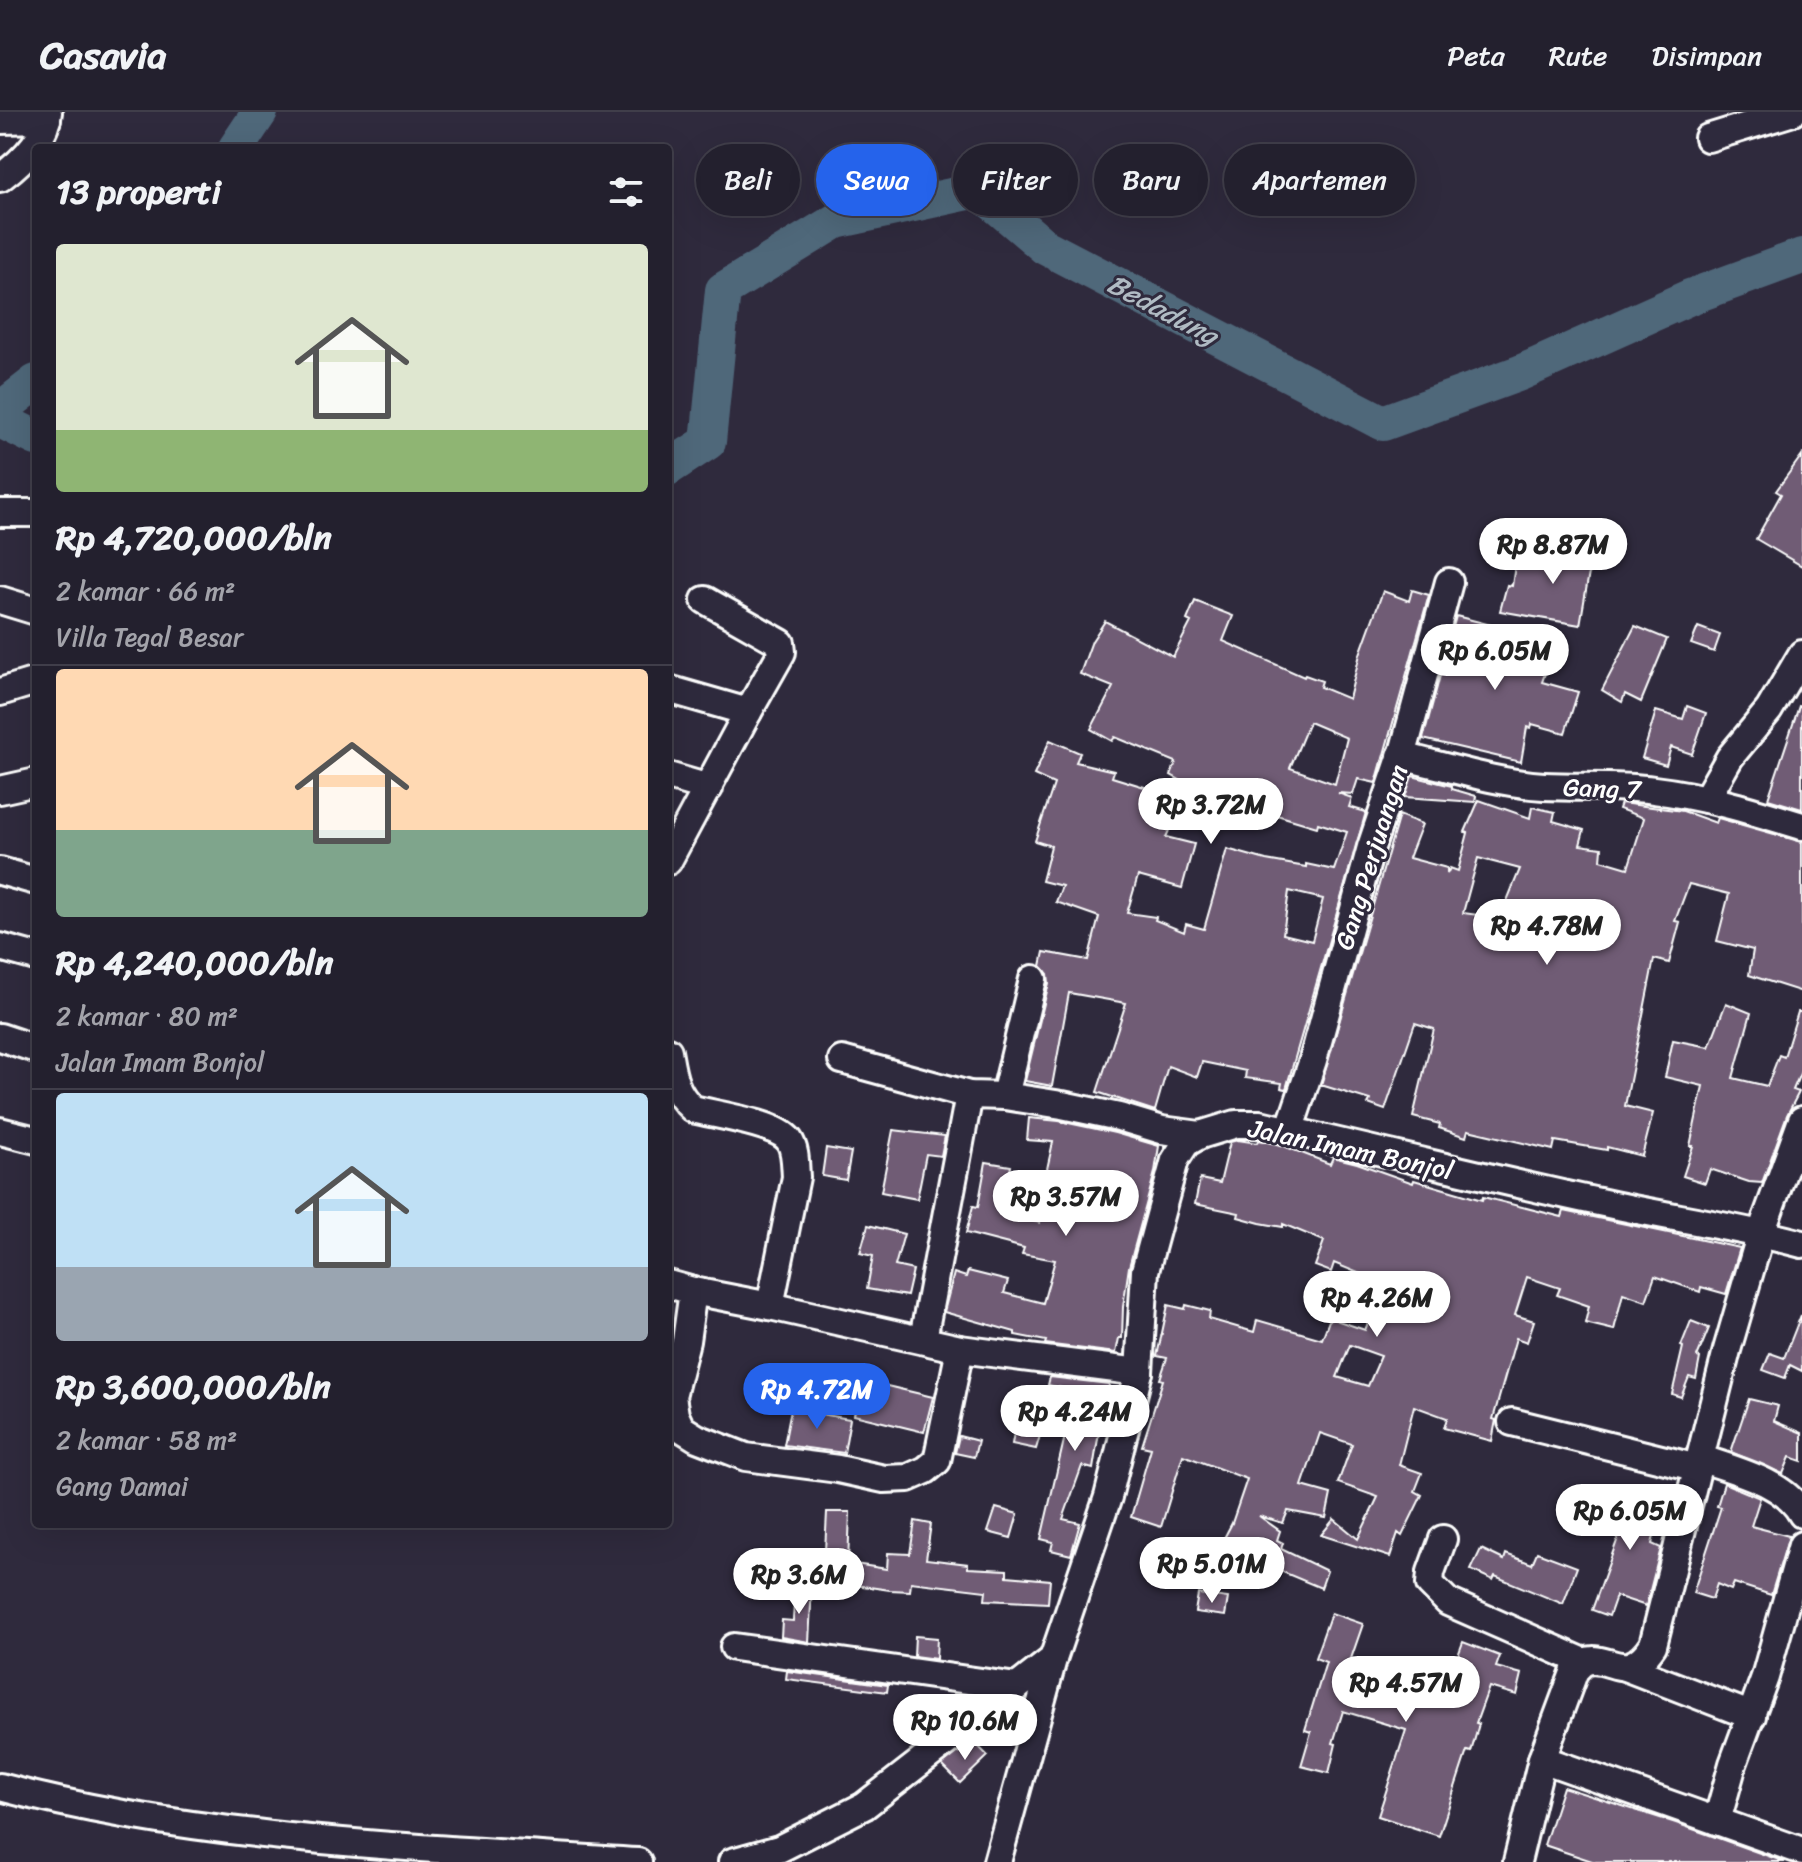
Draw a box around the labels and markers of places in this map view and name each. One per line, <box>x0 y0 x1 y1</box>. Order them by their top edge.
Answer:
pin: Rp 8.87M <box>1470 518 1636 586</box>
pin: Rp 6.05M <box>1412 624 1578 692</box>
pin: Rp 3.72M <box>1128 778 1294 846</box>
pin: Rp 4.78M <box>1464 899 1630 967</box>
pin: Rp 3.57M <box>983 1170 1149 1238</box>
pin: Rp 4.26M <box>1294 1271 1460 1339</box>
pin: Rp 4.72M <box>734 1363 900 1431</box>
pin: Rp 4.24M <box>992 1385 1158 1453</box>
pin: Rp 6.05M <box>1547 1484 1713 1552</box>
pin: Rp 5.01M <box>1129 1537 1295 1605</box>
pin: Rp 3.6M <box>725 1548 873 1616</box>
pin: Rp 4.57M <box>1323 1656 1489 1724</box>
pin: Rp 10.6M <box>882 1694 1048 1762</box>

